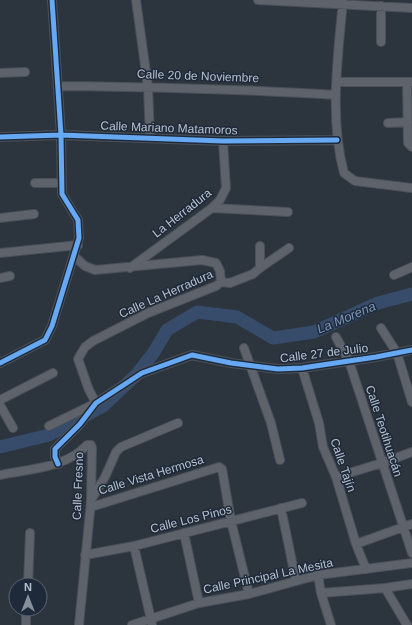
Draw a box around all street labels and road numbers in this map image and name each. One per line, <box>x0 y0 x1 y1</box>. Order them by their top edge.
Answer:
street label: Calle 20 de Noviembre <box>137 67 260 85</box>
street label: Calle Mariano Matamoros <box>100 119 238 137</box>
street label: La Herradura <box>150 186 214 240</box>
street label: Calle La Herradura <box>117 267 215 321</box>
street label: Calle 27 de Julio <box>279 341 369 365</box>
street label: Calle Teotihuacán <box>363 384 405 478</box>
street label: Calle Tajín <box>327 436 359 494</box>
street label: Calle Fresno <box>70 451 86 520</box>
street label: Calle Vista Hermosa <box>97 452 206 498</box>
street label: Calle Los Pinos <box>149 502 233 536</box>
street label: Calle Principal La Mesita <box>202 555 334 597</box>

